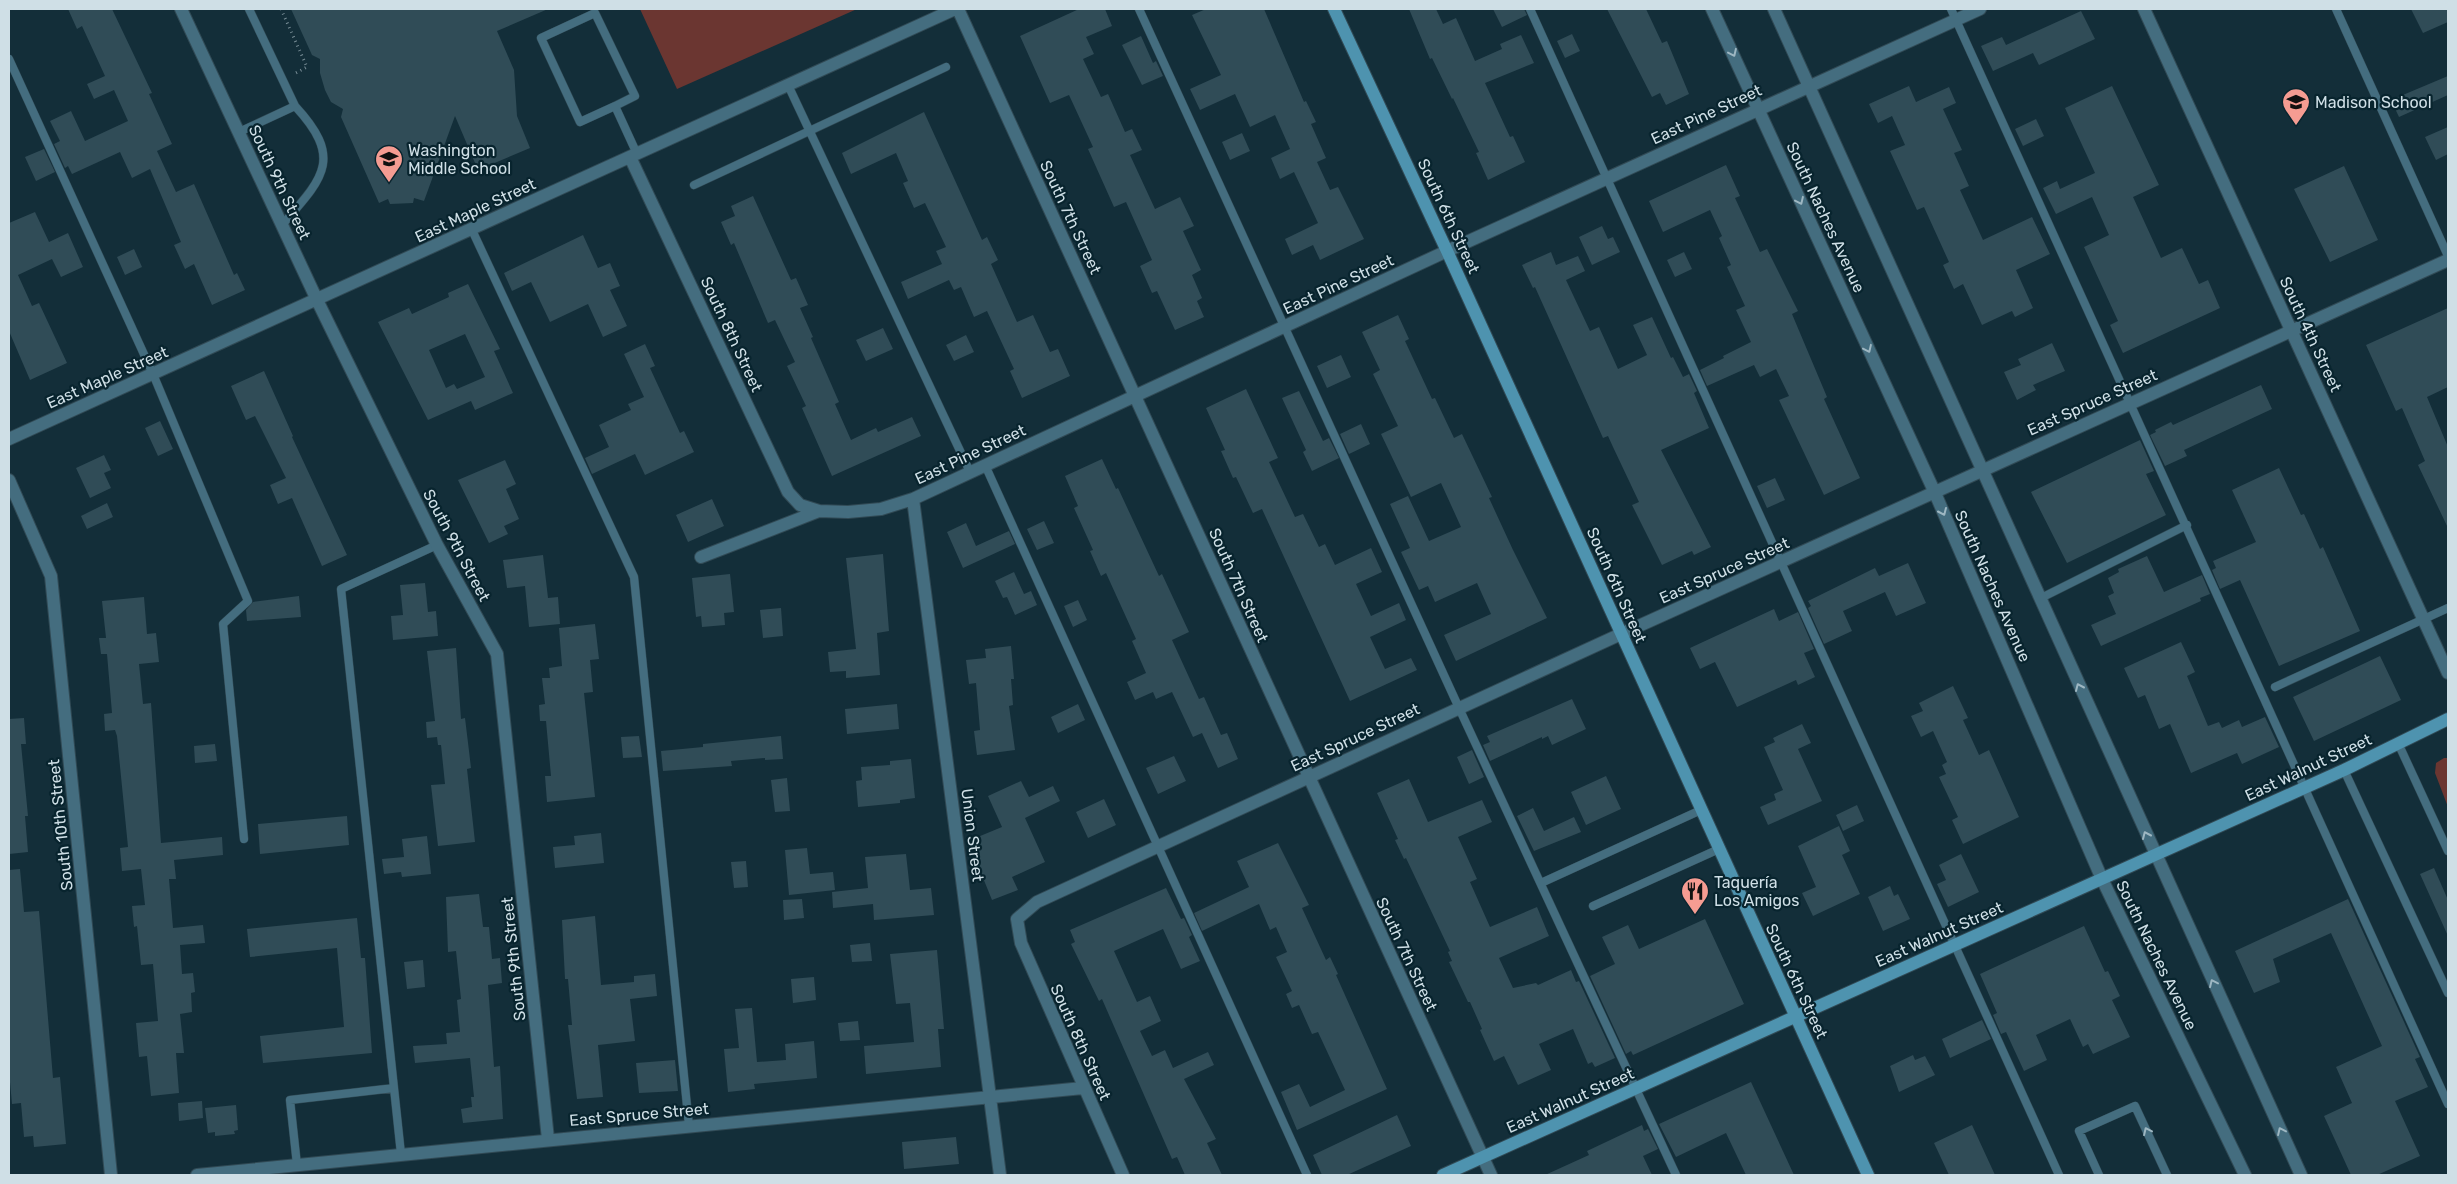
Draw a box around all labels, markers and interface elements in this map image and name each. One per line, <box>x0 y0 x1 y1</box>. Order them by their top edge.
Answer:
one-way arrow <box>1726 48 1737 57</box>
street label: East Pine Street <box>1648 81 1765 148</box>
school or university icon: Madison School <box>2281 87 2311 126</box>
place label: Madison School <box>2315 93 2432 112</box>
street label: South 9th Street <box>245 122 314 243</box>
street label: South Naches Avenue <box>1782 139 1869 296</box>
place label: Washington Middle School <box>408 141 511 178</box>
school or university icon: Washington Middle School <box>374 144 404 183</box>
street label: South 6th Street <box>1414 156 1483 277</box>
street label: South 7th Street <box>1036 157 1105 277</box>
street label: East Maple Street <box>412 174 539 247</box>
one-way arrow <box>1794 196 1805 205</box>
street label: East Pine Street <box>1280 251 1397 318</box>
street label: South 8th Street <box>697 274 767 395</box>
street label: South 4th Street <box>2276 274 2346 395</box>
street label: East Maple Street <box>44 342 171 413</box>
one-way arrow <box>1862 343 1872 352</box>
street label: East Spruce Street <box>2024 365 2160 440</box>
street label: East Pine Street <box>912 421 1029 488</box>
street label: South 9th Street <box>419 486 494 605</box>
one-way arrow <box>1936 507 1947 516</box>
street label: South Naches Avenue <box>1951 507 2035 665</box>
street label: South 6th Street <box>1583 524 1651 646</box>
street label: South 7th Street <box>1205 525 1272 645</box>
street label: East Spruce Street <box>1656 533 1792 608</box>
one-way arrow <box>2074 683 2085 692</box>
street label: East Spruce Street <box>1288 699 1423 776</box>
street label: East Walnut Street <box>2242 730 2375 805</box>
street label: South 10th Street <box>44 758 77 892</box>
street label: Union Street <box>957 787 988 883</box>
one-way arrow <box>2141 831 2152 840</box>
place label: Taquería Los Amigos <box>1714 873 1799 910</box>
restaurant icon: Taquería Los Amigos <box>1680 876 1710 915</box>
street label: South Naches Avenue <box>2112 877 2201 1033</box>
street label: South 7th Street <box>1372 894 1441 1014</box>
street label: South 9th Street <box>498 896 529 1022</box>
street label: East Walnut Street <box>1873 898 2006 971</box>
street label: South 6th Street <box>1762 921 1831 1042</box>
one-way arrow <box>2209 979 2220 988</box>
street label: South 8th Street <box>1046 981 1115 1103</box>
street label: East Walnut Street <box>1504 1064 1637 1137</box>
street label: East Spruce Street <box>568 1099 710 1130</box>
one-way arrow <box>2142 1127 2153 1136</box>
one-way arrow <box>2276 1127 2287 1136</box>

